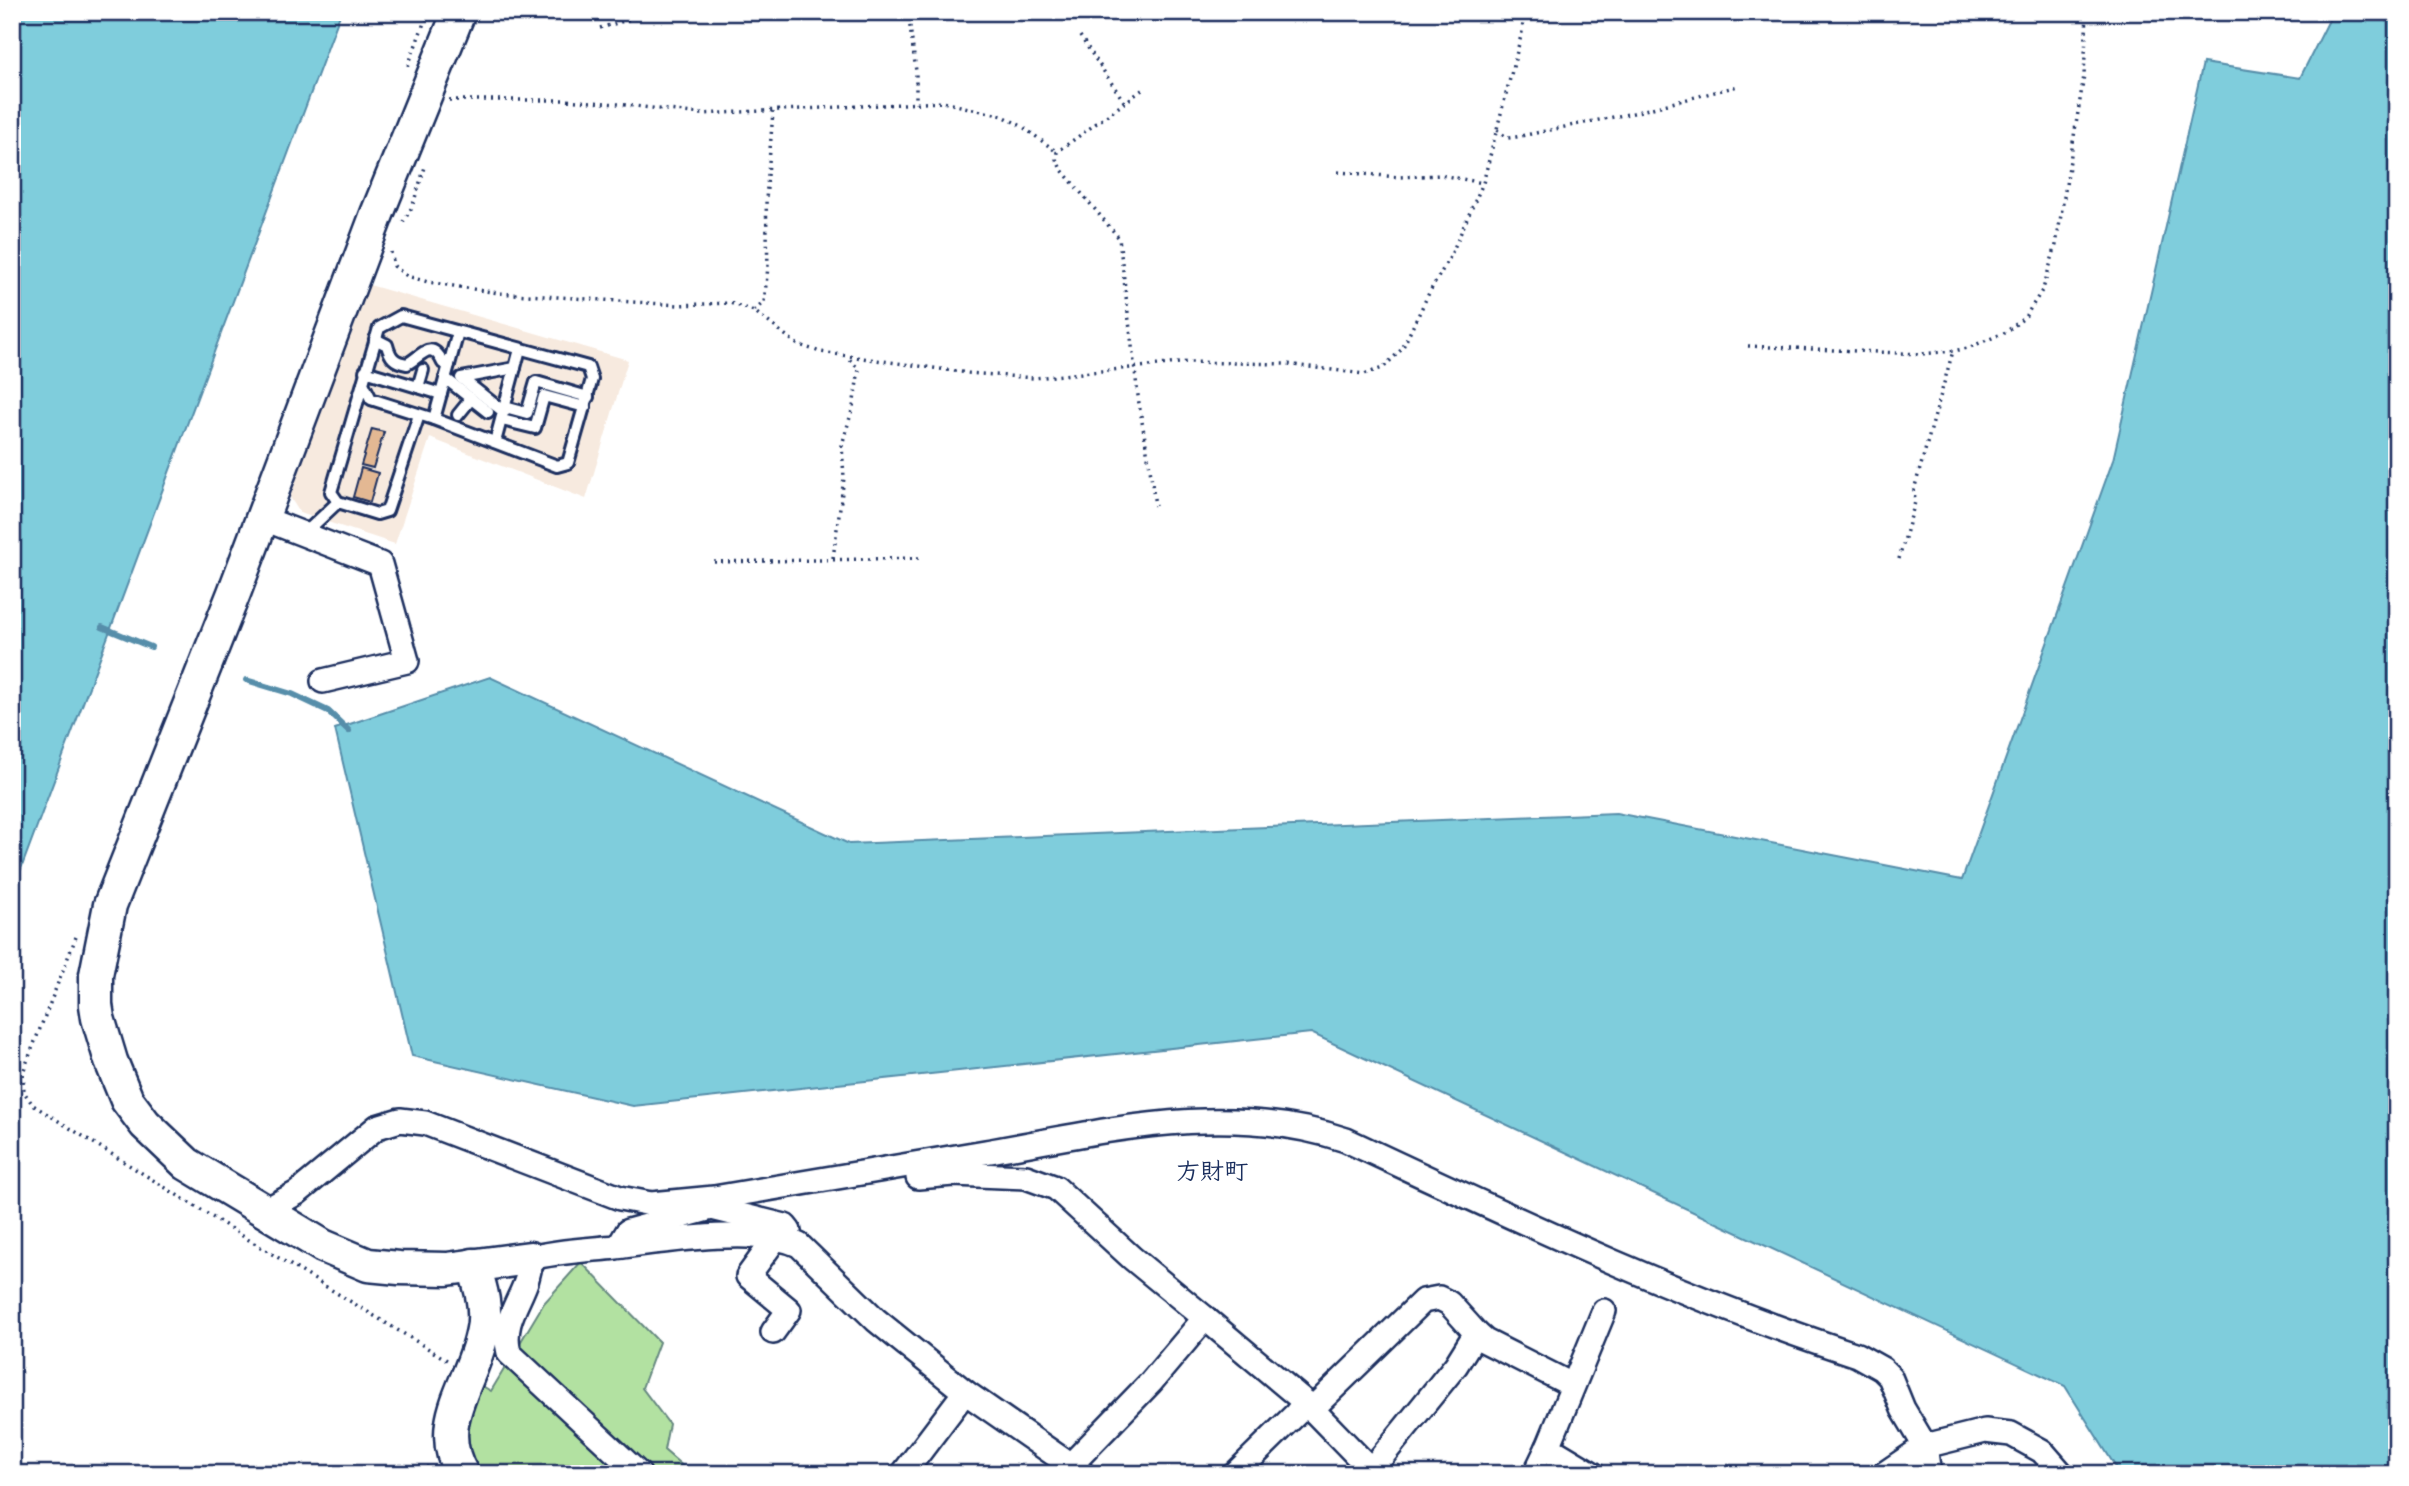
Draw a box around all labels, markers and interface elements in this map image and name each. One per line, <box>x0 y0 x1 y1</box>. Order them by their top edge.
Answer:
district label: 方財町 <box>1176 1156 1248 1185</box>

